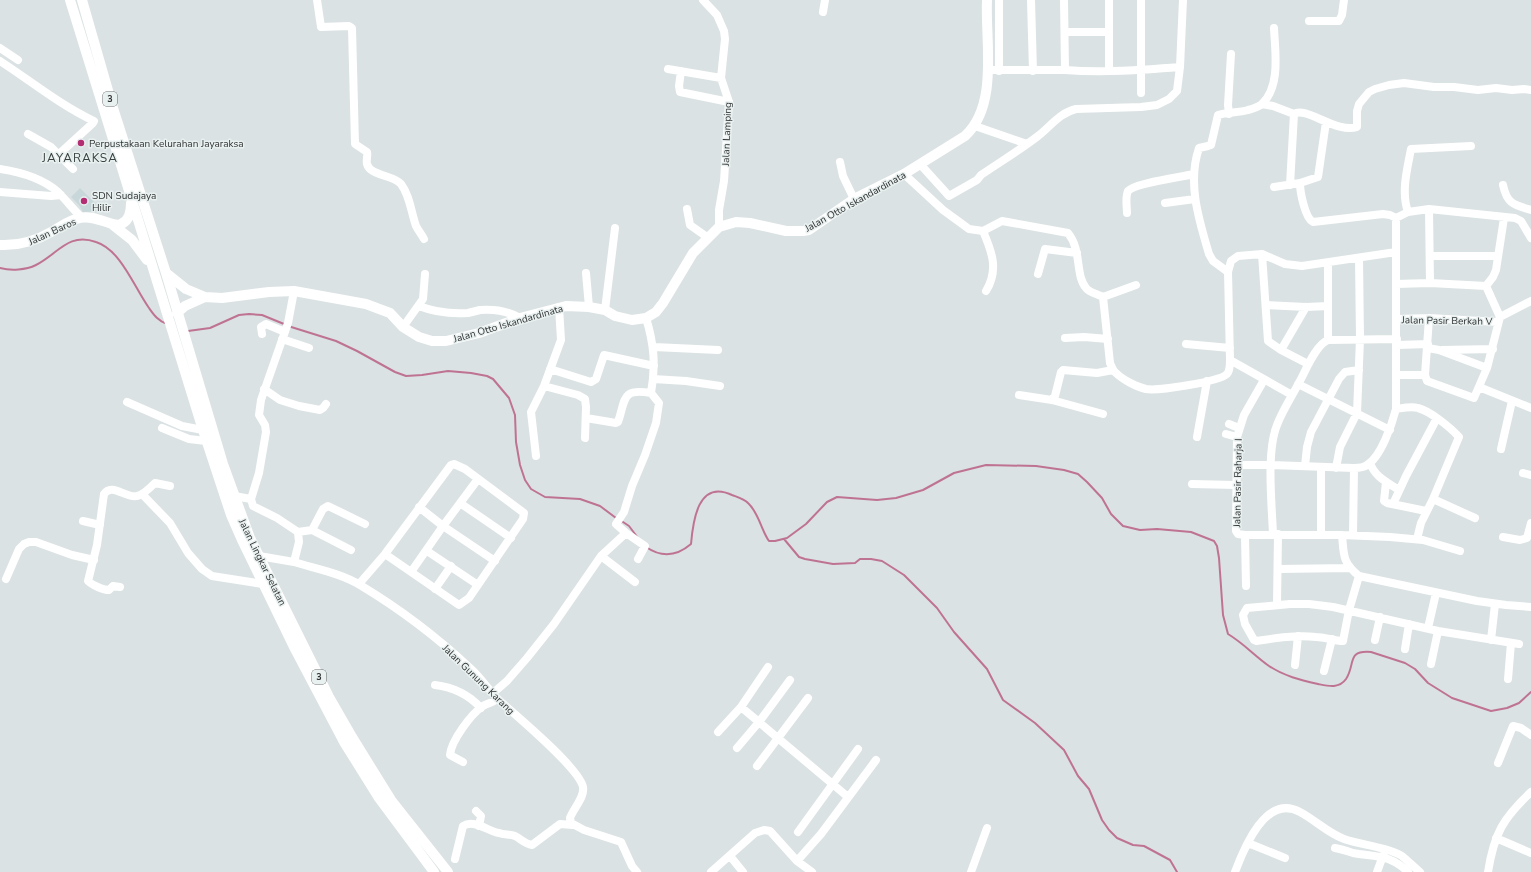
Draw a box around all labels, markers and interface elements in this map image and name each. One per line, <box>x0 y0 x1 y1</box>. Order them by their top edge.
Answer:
road number: 3 <box>103 92 117 106</box>
street label: Jalan Lamping <box>719 102 735 167</box>
place label: Perpustakaan Kelurahan Jayaraksa <box>89 137 244 151</box>
marker: Perpustakaan Kelurahan Jayaraksa <box>76 138 86 148</box>
district label: JAYARAKSA <box>41 150 118 166</box>
street label: Jalan Otto Iskandardinata <box>802 168 909 236</box>
place label: SDN Sudajaya Hilir <box>92 189 156 215</box>
marker: SDN Sudajaya Hilir <box>79 196 89 206</box>
street label: Jalan Baros <box>25 215 79 249</box>
street label: Jalan Otto Iskandardinata <box>451 302 565 347</box>
street label: Jalan Pasir Berkah V <box>1400 313 1493 329</box>
street label: Jalan Pasir Raharja I <box>1230 438 1246 529</box>
street label: Jalan Lingkar Selatan <box>235 516 289 608</box>
street label: Jalan Gunung Karang <box>438 641 518 718</box>
road number: 3 <box>312 670 326 684</box>

